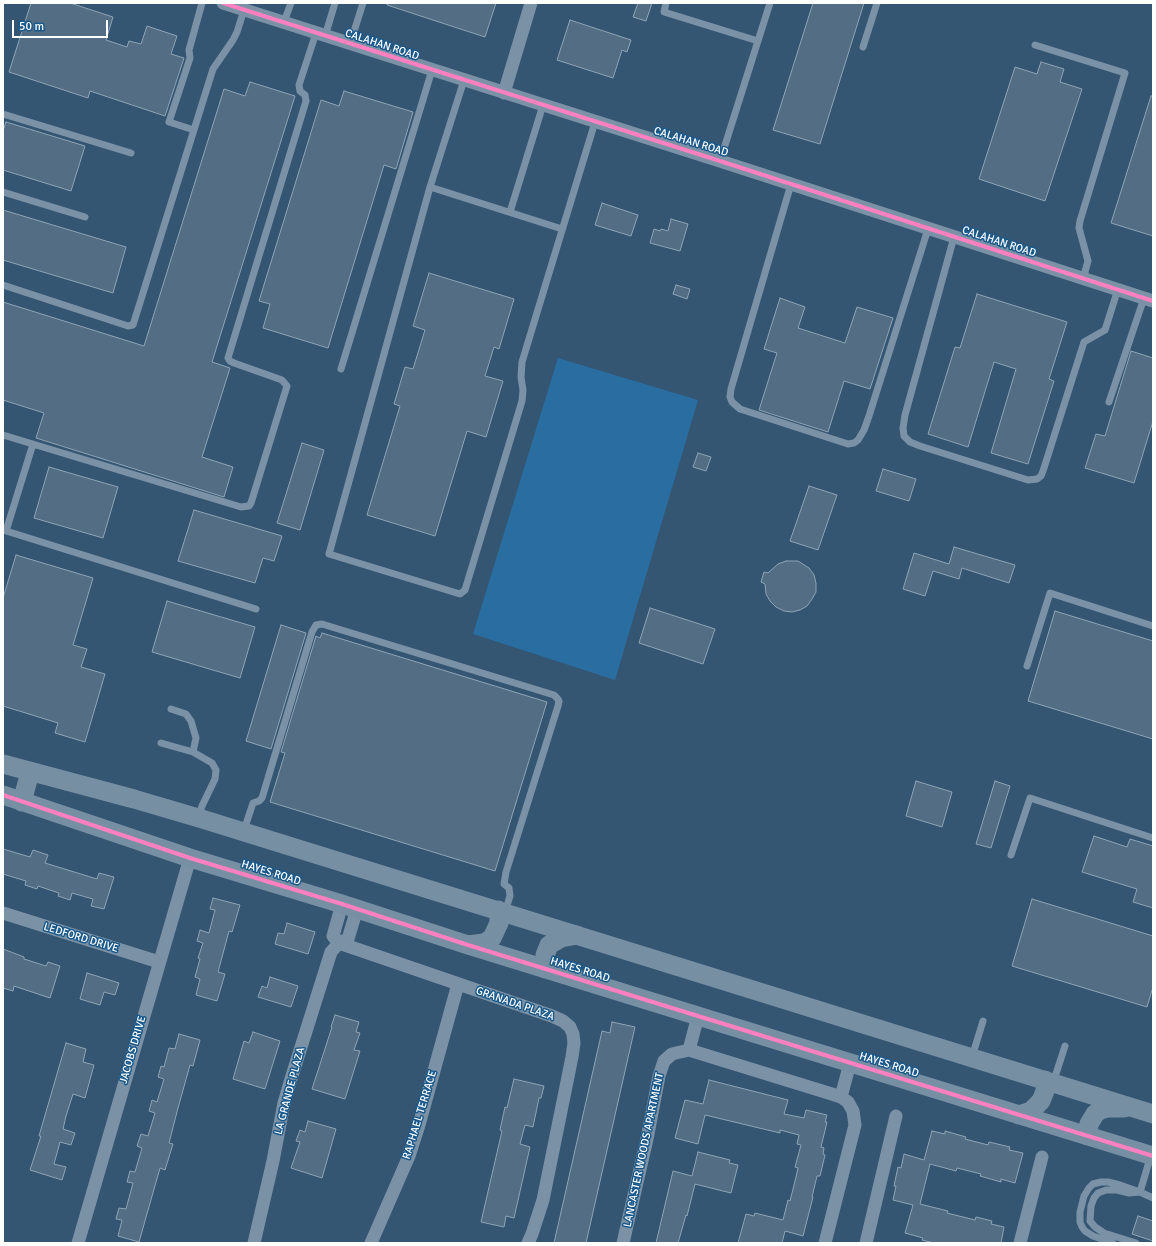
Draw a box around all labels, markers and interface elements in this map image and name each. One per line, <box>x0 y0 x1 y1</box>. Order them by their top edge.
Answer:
scale bar <box>14 12 110 38</box>
text: 50 m <box>19 19 44 34</box>
street label: CALAHAN ROAD <box>343 27 421 63</box>
street label: CALAHAN ROAD <box>652 124 730 160</box>
street label: CALAHAN ROAD <box>960 224 1038 260</box>
street label: HAYES ROAD <box>240 858 302 888</box>
street label: LEDFORD DRIVE <box>42 920 120 956</box>
street label: HAYES ROAD <box>549 955 611 985</box>
street label: GRANADA PLAZA <box>474 984 556 1024</box>
street label: JACOBS DRIVE <box>117 1015 149 1085</box>
street label: LA GRANDE PLAZA <box>272 1046 308 1136</box>
street label: HAYES ROAD <box>858 1050 920 1080</box>
street label: RAPHAEL TERRACE <box>400 1069 440 1161</box>
street label: LANCASTER WOODS APARTMENT <box>621 1071 667 1229</box>

